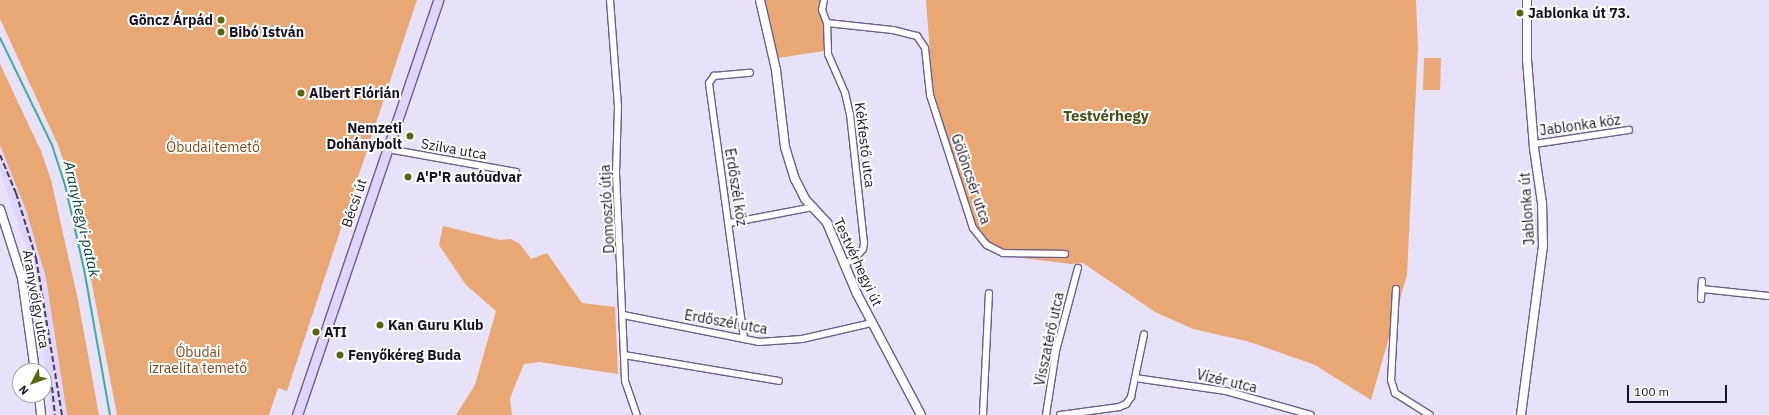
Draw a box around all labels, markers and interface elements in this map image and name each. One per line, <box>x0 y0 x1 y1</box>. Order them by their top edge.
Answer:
place label: Jablonka út 73. <box>1528 5 1630 21</box>
marker: Jablonka út 73. <box>1515 8 1525 18</box>
place label: Göncz Árpád <box>129 12 213 28</box>
marker: Göncz Árpád <box>216 15 226 25</box>
place label: Bibó István <box>229 24 304 40</box>
marker: Bibó István <box>216 27 226 37</box>
place label: Albert Flórián <box>309 85 400 101</box>
marker: Albert Flórián <box>296 88 306 98</box>
street label: Kékfestő utca <box>851 101 879 189</box>
district label: Testvérhegy <box>1063 107 1149 125</box>
street label: Jablonka köz <box>1538 111 1622 139</box>
place label: Nemzeti Dohánybolt <box>326 120 402 152</box>
marker: Nemzeti Dohánybolt <box>405 131 415 141</box>
street label: Gölöncsér utca <box>948 132 994 226</box>
street label: Szilva utca <box>420 135 488 163</box>
park label: Óbudai temető <box>166 139 260 155</box>
street label: Erdőszél köz <box>722 147 750 227</box>
water label: Aranyhegyi-patak <box>60 159 104 279</box>
street label: Domoszló útja <box>596 164 618 254</box>
place label: A'P'R autóudvar <box>416 169 522 185</box>
marker: A'P'R autóudvar <box>403 172 413 182</box>
street label: Jablonka út <box>1516 172 1538 246</box>
street label: Bécsi út <box>338 176 370 230</box>
street label: Testvérhegyi út <box>830 215 886 309</box>
street label: Aranyvölgy utca <box>19 248 53 350</box>
street label: Visszatérő utca <box>1031 291 1067 387</box>
street label: Erdőszél utca <box>683 306 769 338</box>
place label: Kan Guru Klub <box>388 317 484 333</box>
marker: Kan Guru Klub <box>375 320 385 330</box>
place label: ATI <box>324 324 347 340</box>
marker: ATI <box>311 327 321 337</box>
park label: Óbudai izraelita temető <box>149 344 247 376</box>
place label: Fenyőkéreg Buda <box>348 347 461 363</box>
marker: Fenyőkéreg Buda <box>335 350 345 360</box>
north arrow <box>12 363 52 403</box>
street label: Vízér utca <box>1195 366 1259 396</box>
scale bar <box>1629 377 1729 403</box>
text: N <box>16 383 32 398</box>
text: 100 m <box>1634 384 1669 399</box>

